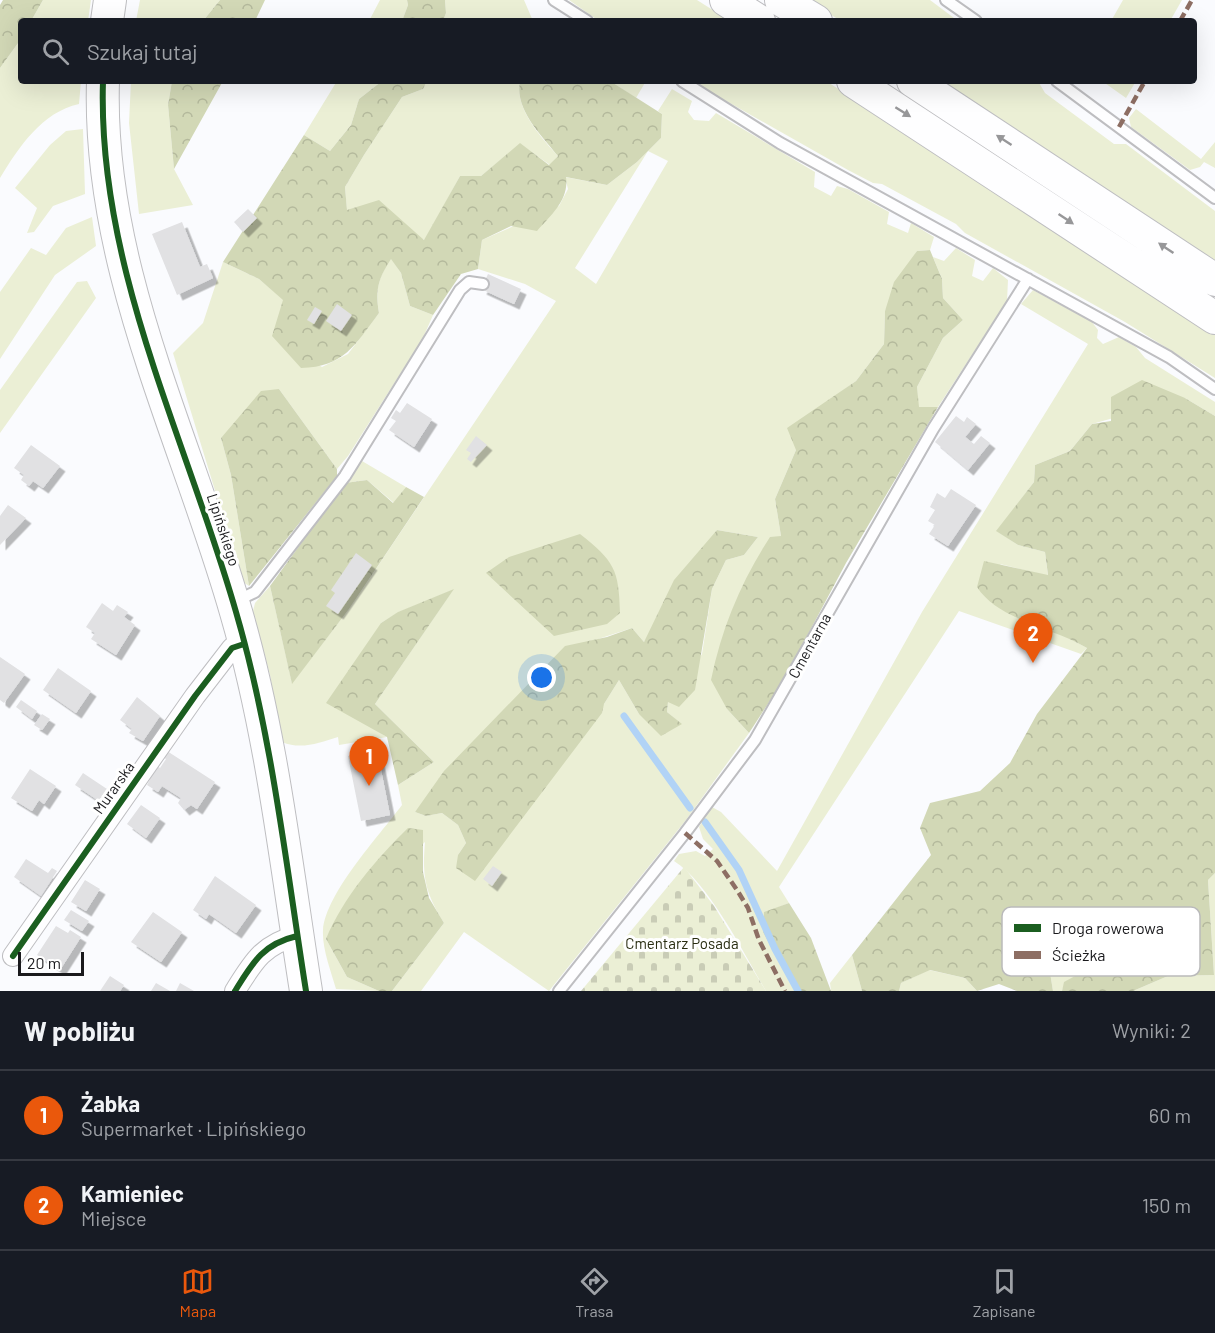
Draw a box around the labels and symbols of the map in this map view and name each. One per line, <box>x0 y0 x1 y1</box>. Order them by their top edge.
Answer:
one-way arrow <box>894 107 911 118</box>
one-way arrow <box>996 134 1012 146</box>
one-way arrow <box>1058 213 1074 224</box>
one-way arrow <box>1158 242 1174 253</box>
street label: Lipińskiego <box>204 491 244 568</box>
street label: Cmentarna <box>784 610 834 681</box>
pin: 2 <box>1014 614 1052 663</box>
your location <box>527 663 556 692</box>
pin: 1 <box>350 736 388 786</box>
street label: Murarska <box>89 758 138 817</box>
legend <box>1002 907 1200 976</box>
text: Droga rowerowa <box>1052 918 1164 937</box>
park label: Cmentarz Posada <box>625 934 739 952</box>
text: Ścieżka <box>1052 945 1105 964</box>
scale bar <box>18 949 84 976</box>

